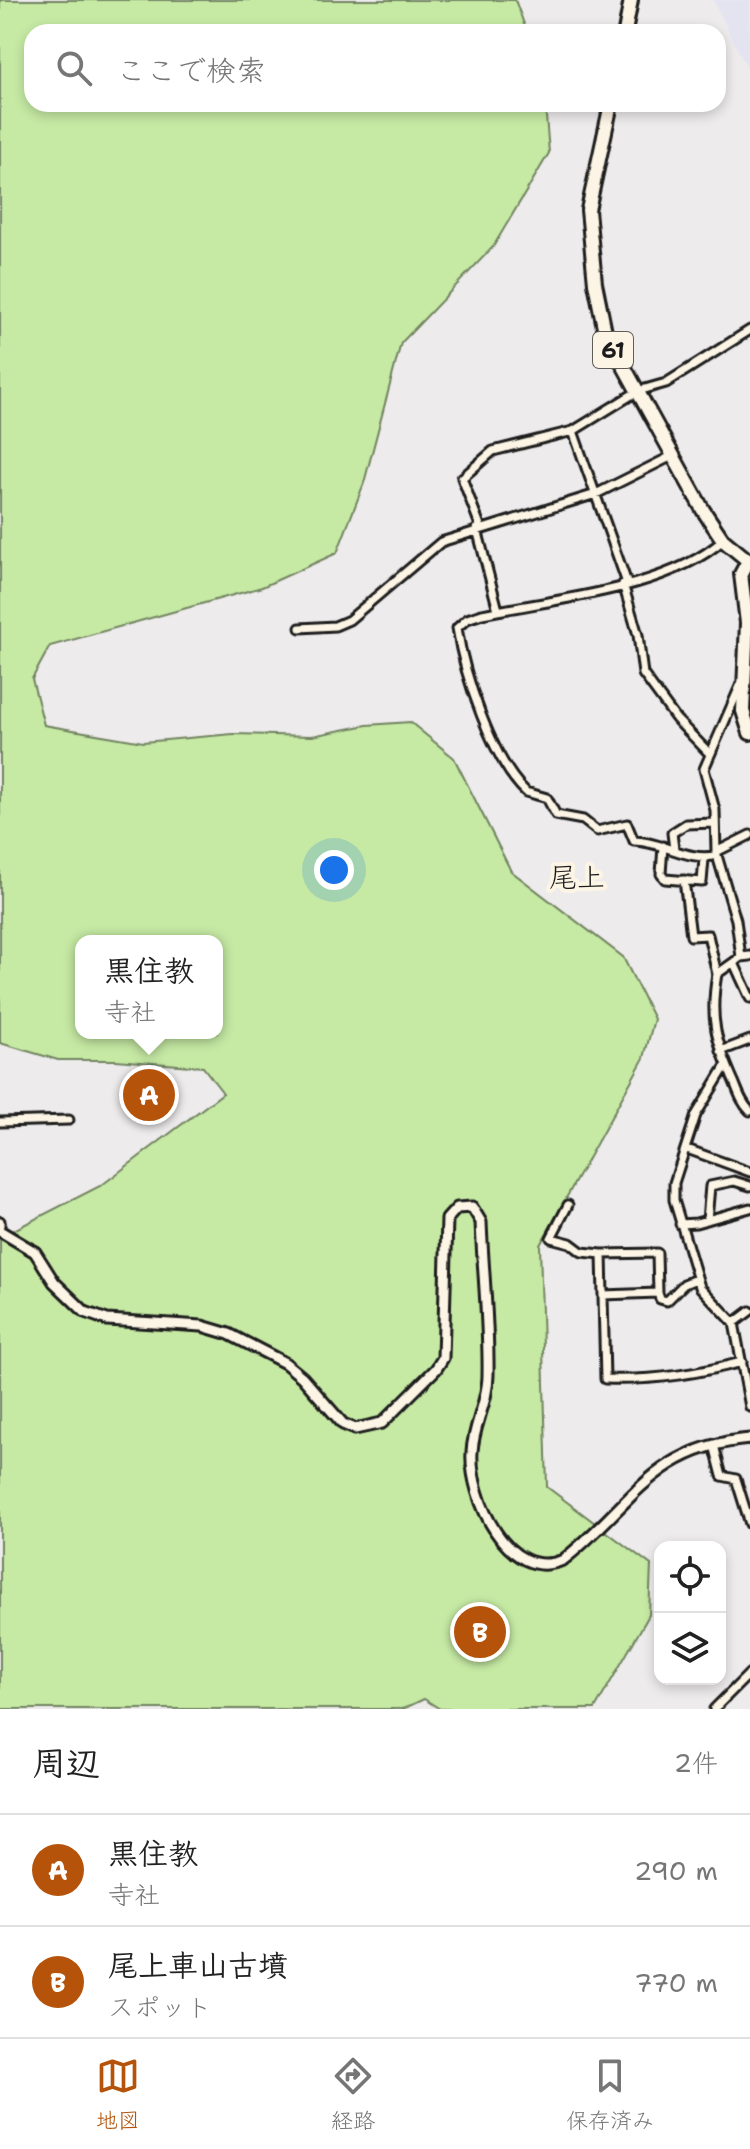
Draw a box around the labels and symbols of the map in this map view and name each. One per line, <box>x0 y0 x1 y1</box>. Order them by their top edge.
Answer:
road number: 61 <box>593 332 633 368</box>
your location <box>314 850 354 890</box>
district label: 尾上 <box>549 858 605 896</box>
pin: A <box>123 1065 175 1125</box>
pin: B <box>454 1602 506 1662</box>

